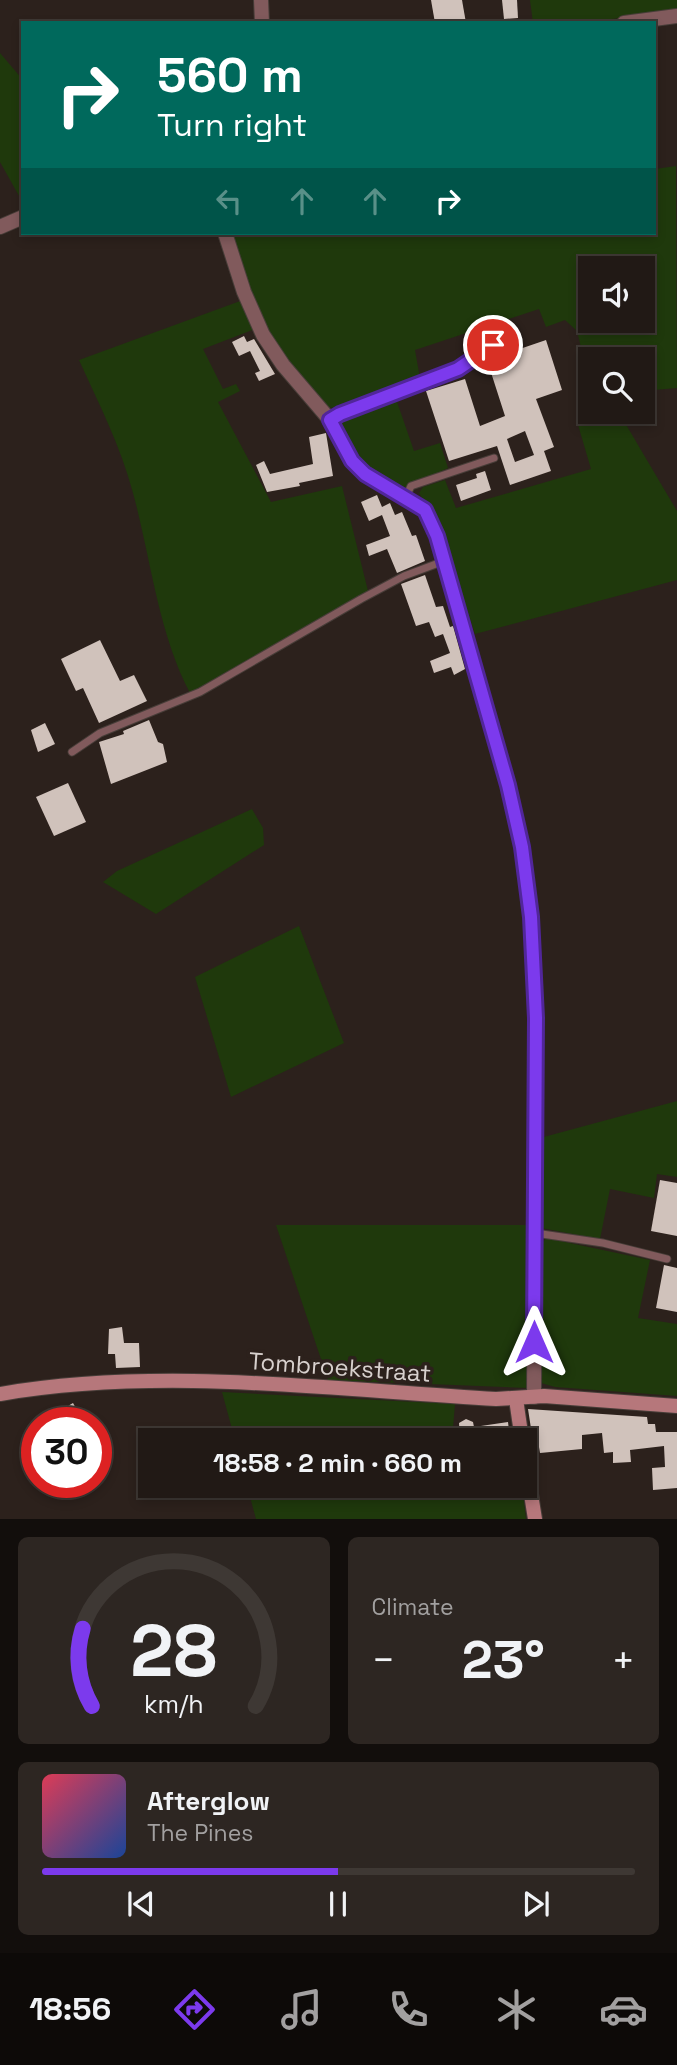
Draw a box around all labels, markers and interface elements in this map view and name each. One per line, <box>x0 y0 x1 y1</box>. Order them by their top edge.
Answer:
text: 560 m <box>157 44 303 106</box>
icon: right <box>42 49 133 140</box>
text: Turn right <box>157 105 307 145</box>
icon: left <box>210 182 248 220</box>
icon: ahead <box>283 182 321 220</box>
icon: ahead <box>356 182 394 220</box>
icon: right <box>429 182 467 220</box>
map controls <box>578 256 655 424</box>
button: sound <box>578 256 655 333</box>
pin <box>463 315 523 375</box>
icon: arrive <box>474 326 512 364</box>
button: search <box>578 347 655 424</box>
position arrow <box>497 1305 571 1379</box>
street label: Tombroekstraat <box>248 1345 432 1389</box>
speed limit sign: 30 <box>21 1407 112 1498</box>
text: 18:58 · 2 min · 660 m <box>213 1446 462 1480</box>
text: Climate <box>372 1592 454 1622</box>
text: 28 <box>130 1605 217 1698</box>
text: 23° <box>462 1627 545 1693</box>
text: − <box>372 1636 395 1684</box>
text: + <box>611 1636 635 1684</box>
text: km/h <box>144 1688 204 1720</box>
text: Afterglow <box>147 1784 270 1818</box>
text: The Pines <box>147 1818 253 1848</box>
icon: previous <box>122 1885 160 1923</box>
icon: pause <box>319 1885 357 1923</box>
icon: next <box>517 1885 555 1923</box>
icon: directions <box>170 1985 219 2034</box>
icon: music <box>277 1985 326 2034</box>
icon: phone <box>384 1985 433 2034</box>
icon: climate <box>492 1985 541 2034</box>
icon: car <box>599 1985 648 2034</box>
text: 18:56 <box>29 1989 111 2029</box>

